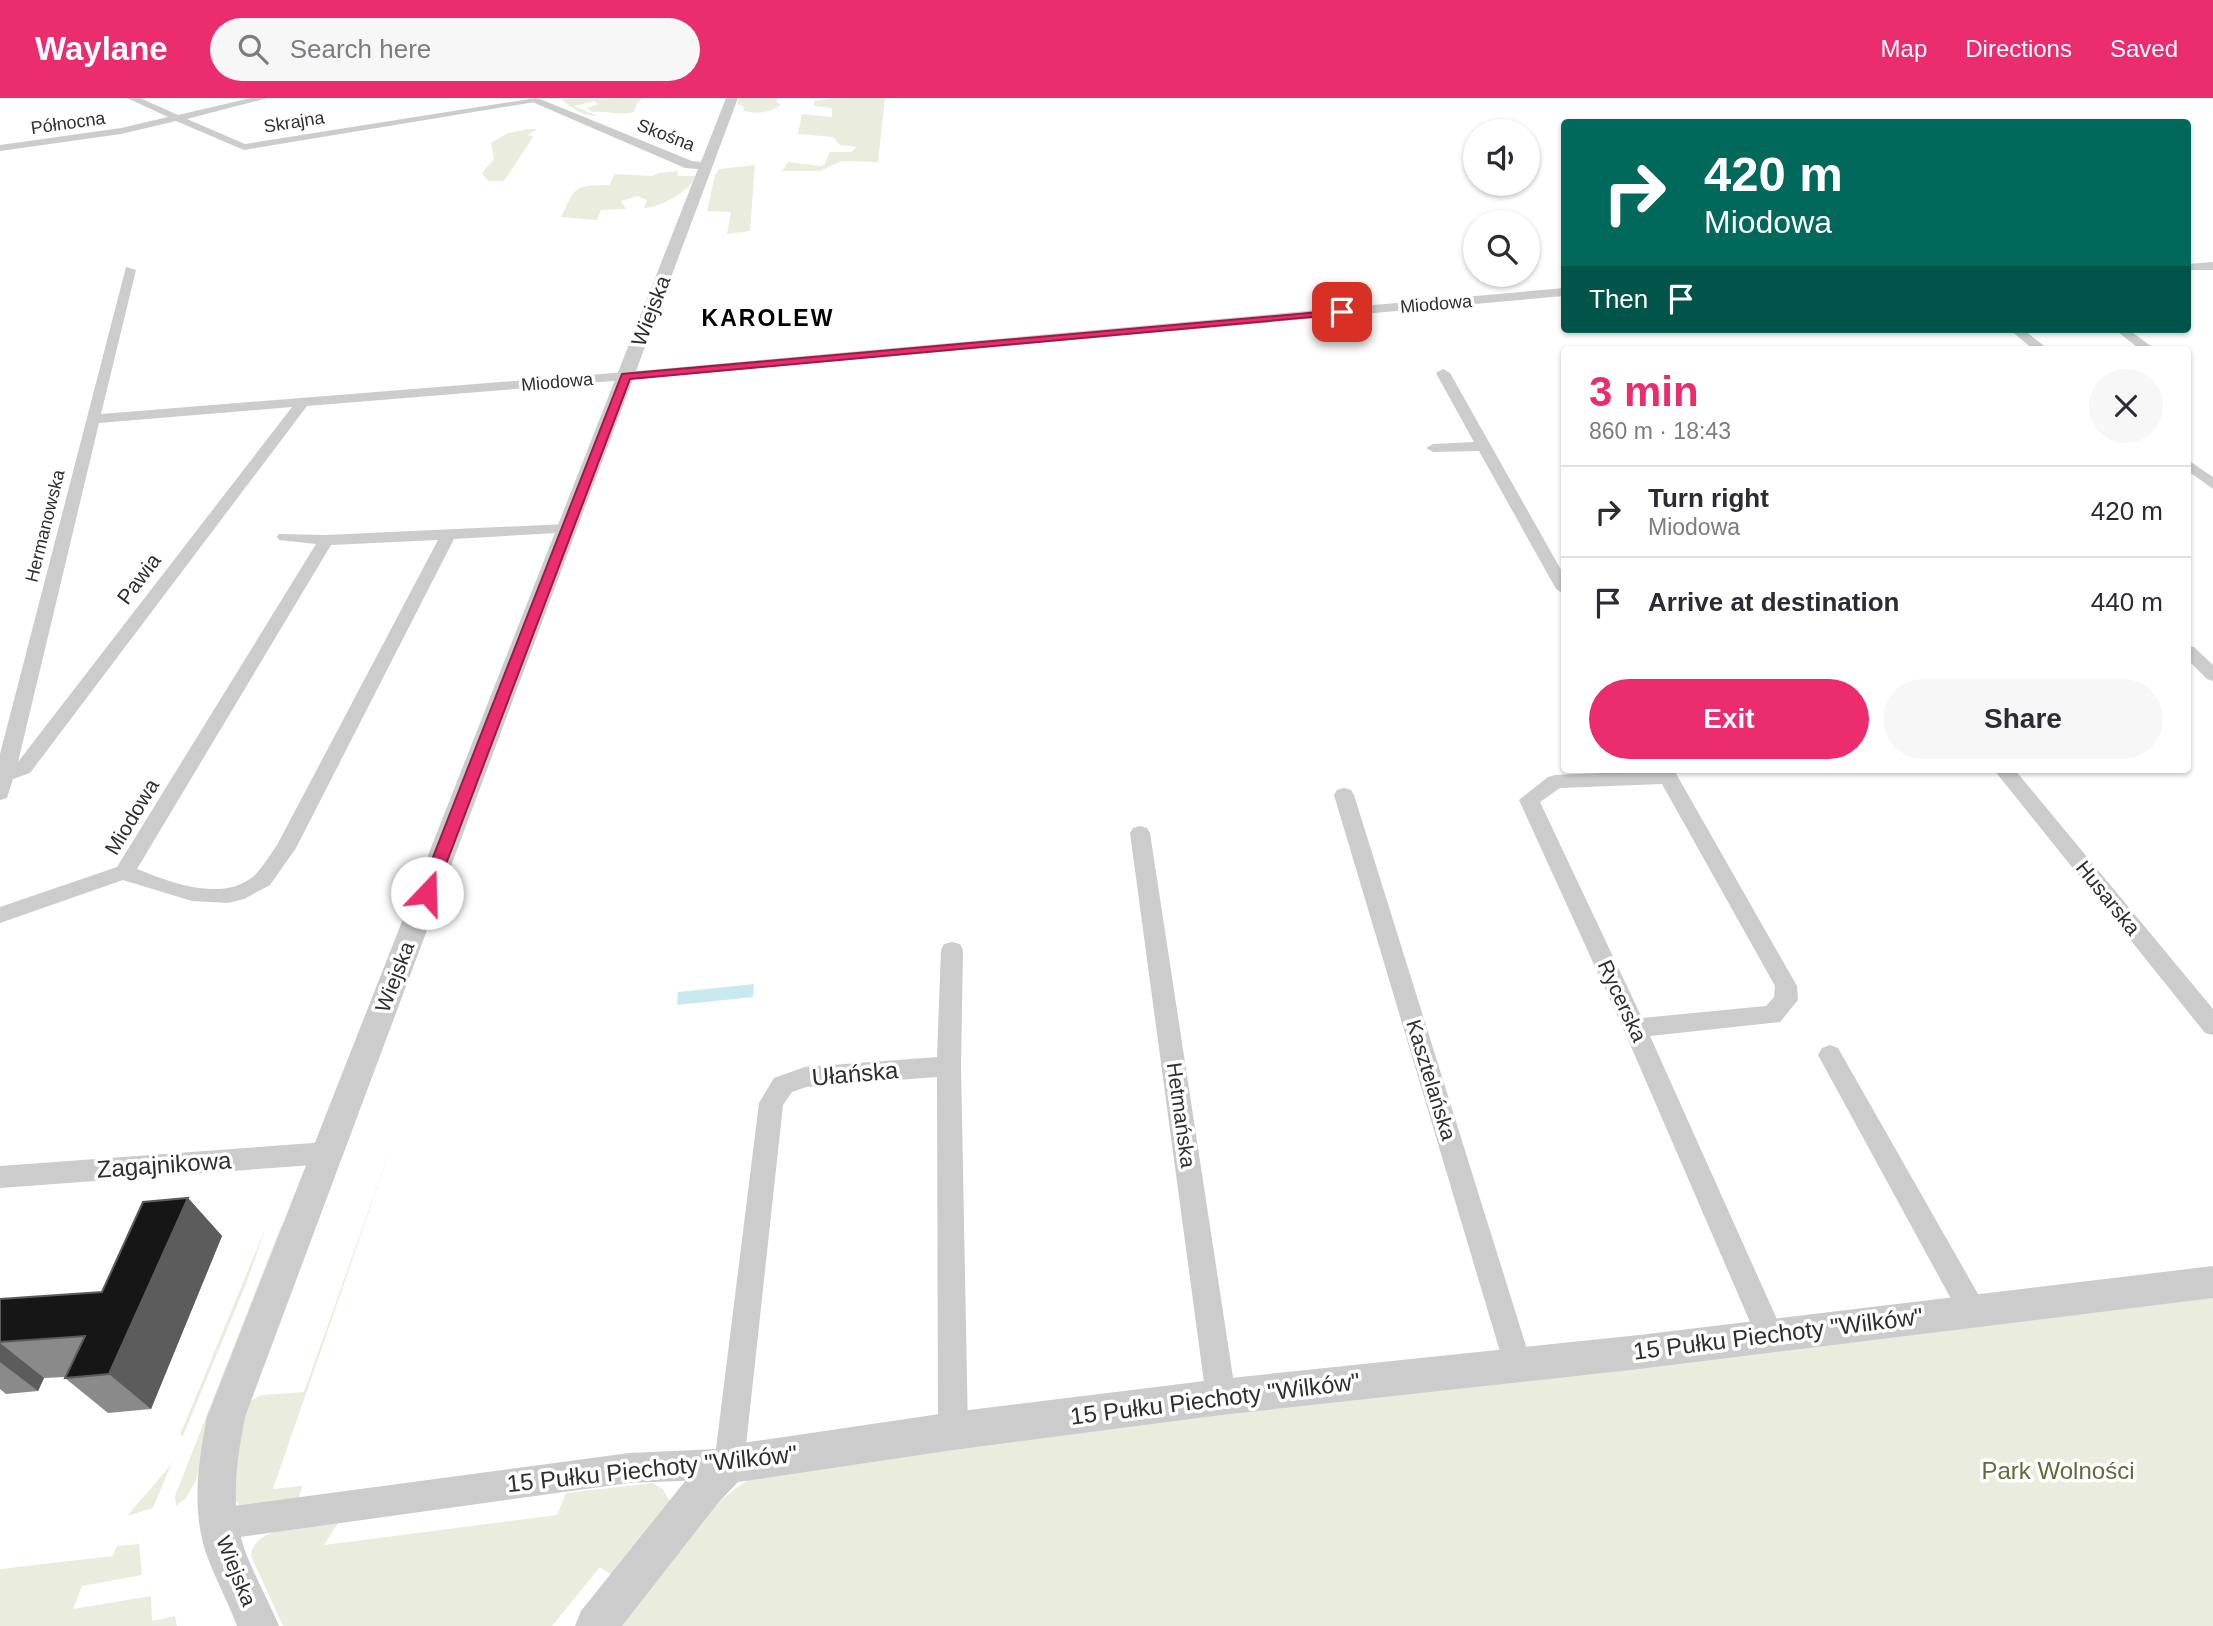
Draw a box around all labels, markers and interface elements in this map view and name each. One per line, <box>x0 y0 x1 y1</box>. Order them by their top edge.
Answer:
search box <box>210 18 700 81</box>
text: Waylane <box>35 30 168 67</box>
icon: search <box>234 30 272 68</box>
text: Search here <box>290 34 431 64</box>
text: Map <box>1881 35 1927 62</box>
text: Directions <box>1965 35 2072 62</box>
text: Saved <box>2110 35 2178 62</box>
street label: Skrajna <box>262 107 327 137</box>
street label: Północna <box>29 108 108 138</box>
street label: Skośna <box>634 115 699 155</box>
map controls <box>1463 119 1540 287</box>
button: sound <box>1463 119 1540 196</box>
icon: right <box>1589 147 1680 238</box>
text: 420 m <box>1704 147 1843 201</box>
text: Miodowa <box>1704 204 1832 240</box>
button: search <box>1463 210 1540 287</box>
street label: Wiejska <box>627 272 675 349</box>
icon: arrive <box>1662 280 1700 318</box>
pin <box>1312 282 1372 342</box>
text: Then <box>1589 284 1648 314</box>
street label: Miodowa <box>1399 291 1474 317</box>
icon: arrive <box>1323 293 1361 331</box>
district label: KAROLEW <box>702 305 834 331</box>
text: 3 min <box>1589 368 1699 415</box>
street label: Miodowa <box>520 369 595 395</box>
button: close <box>2089 369 2163 443</box>
text: 860 m · 18:43 <box>1589 418 1731 444</box>
street label: Hermanowska <box>21 467 69 584</box>
text: Turn right <box>1648 483 1769 513</box>
icon: right <box>1589 493 1627 531</box>
text: 420 m <box>2091 496 2163 526</box>
text: Miodowa <box>1648 514 1740 540</box>
street label: Pawia <box>112 549 165 608</box>
icon: arrive <box>1589 584 1627 622</box>
text: Arrive at destination <box>1648 587 1899 617</box>
text: 440 m <box>2091 587 2163 617</box>
button: Exit <box>1589 679 1869 759</box>
button: Share <box>1883 679 2163 759</box>
street label: Miodowa <box>100 775 163 859</box>
position arrow <box>390 856 464 930</box>
street label: Husarska <box>2072 856 2145 940</box>
street label: Wiejska <box>371 938 419 1015</box>
street label: Rycerska <box>1594 956 1652 1046</box>
street label: Kasztelańska <box>1402 1017 1461 1143</box>
street label: Ułańska <box>811 1056 900 1091</box>
street label: Hetmańska <box>1163 1061 1200 1169</box>
street label: Zagajnikowa <box>96 1146 233 1183</box>
street label: 15 Pułku Piechoty "Wilków" <box>1631 1302 1924 1365</box>
street label: 15 Pułku Piechoty "Wilków" <box>1068 1367 1361 1430</box>
street label: 15 Pułku Piechoty "Wilków" <box>505 1440 798 1497</box>
park label: Park Wolności <box>1982 1457 2134 1484</box>
street label: Wiejska <box>212 1532 261 1609</box>

